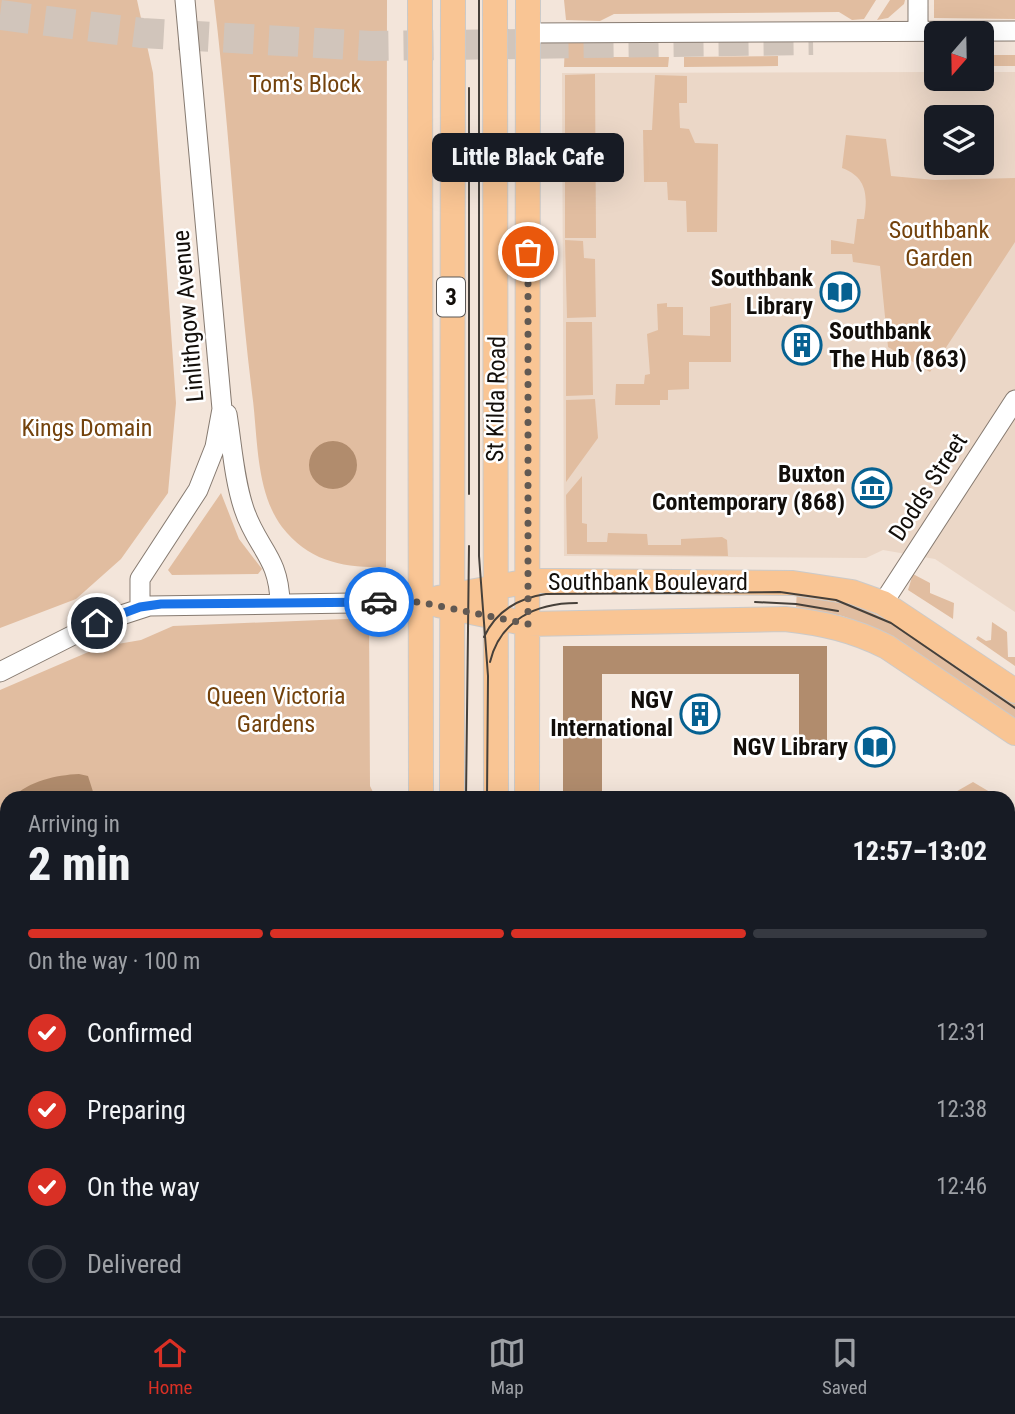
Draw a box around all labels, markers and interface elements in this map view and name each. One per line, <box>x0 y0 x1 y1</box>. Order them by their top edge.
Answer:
north arrow <box>924 21 994 91</box>
map controls <box>924 21 994 175</box>
park label: Tom's Block <box>249 70 361 98</box>
button: layers <box>924 105 994 175</box>
callout: Little Black Cafe <box>432 133 624 182</box>
text: Little Black Cafe <box>452 144 604 171</box>
park label: Southbank Garden <box>889 216 989 272</box>
pin <box>498 222 558 282</box>
street label: Linlithgow Avenue <box>167 229 209 403</box>
icon: bag <box>509 233 547 271</box>
place label: Southbank Library <box>711 264 814 320</box>
library icon: Southbank Library <box>819 271 861 313</box>
road number: 3 <box>437 278 465 316</box>
place label: Southbank The Hub (863) <box>829 317 967 373</box>
building icon: Southbank The Hub (863) <box>781 324 823 366</box>
street label: St Kilda Road <box>481 336 511 462</box>
park label: Kings Domain <box>22 414 152 442</box>
street label: Dodds Street <box>883 428 973 546</box>
place label: Buxton Contemporary (868) <box>652 460 845 516</box>
museum icon: Buxton Contemporary (868) <box>851 467 893 509</box>
courier <box>344 567 414 637</box>
street label: Southbank Boulevard <box>548 568 748 596</box>
icon: car <box>360 583 398 621</box>
pin <box>67 593 127 653</box>
icon: home <box>78 604 116 642</box>
park label: Queen Victoria Gardens <box>207 682 345 738</box>
place label: NGV International <box>550 686 673 742</box>
building icon: NGV International <box>679 693 721 735</box>
library icon: NGV Library <box>854 726 896 768</box>
place label: NGV Library <box>733 733 848 761</box>
text: Arriving in <box>28 811 120 838</box>
text: 12:57–13:02 <box>853 836 987 866</box>
text: 2 min <box>28 837 131 891</box>
text: On the way · 100 m <box>28 948 200 975</box>
icon: check <box>28 1014 66 1052</box>
text: Confirmed <box>87 1018 193 1048</box>
text: 12:31 <box>936 1019 987 1046</box>
icon: check <box>28 1091 66 1129</box>
text: Preparing <box>87 1095 186 1125</box>
text: 12:38 <box>936 1096 987 1123</box>
icon: check <box>28 1168 66 1206</box>
text: On the way <box>87 1172 200 1202</box>
text: 12:46 <box>936 1173 987 1200</box>
text: Delivered <box>87 1249 182 1279</box>
tab: Home <box>148 1334 192 1399</box>
tab: Map <box>488 1334 526 1399</box>
tab: Saved <box>822 1334 867 1399</box>

